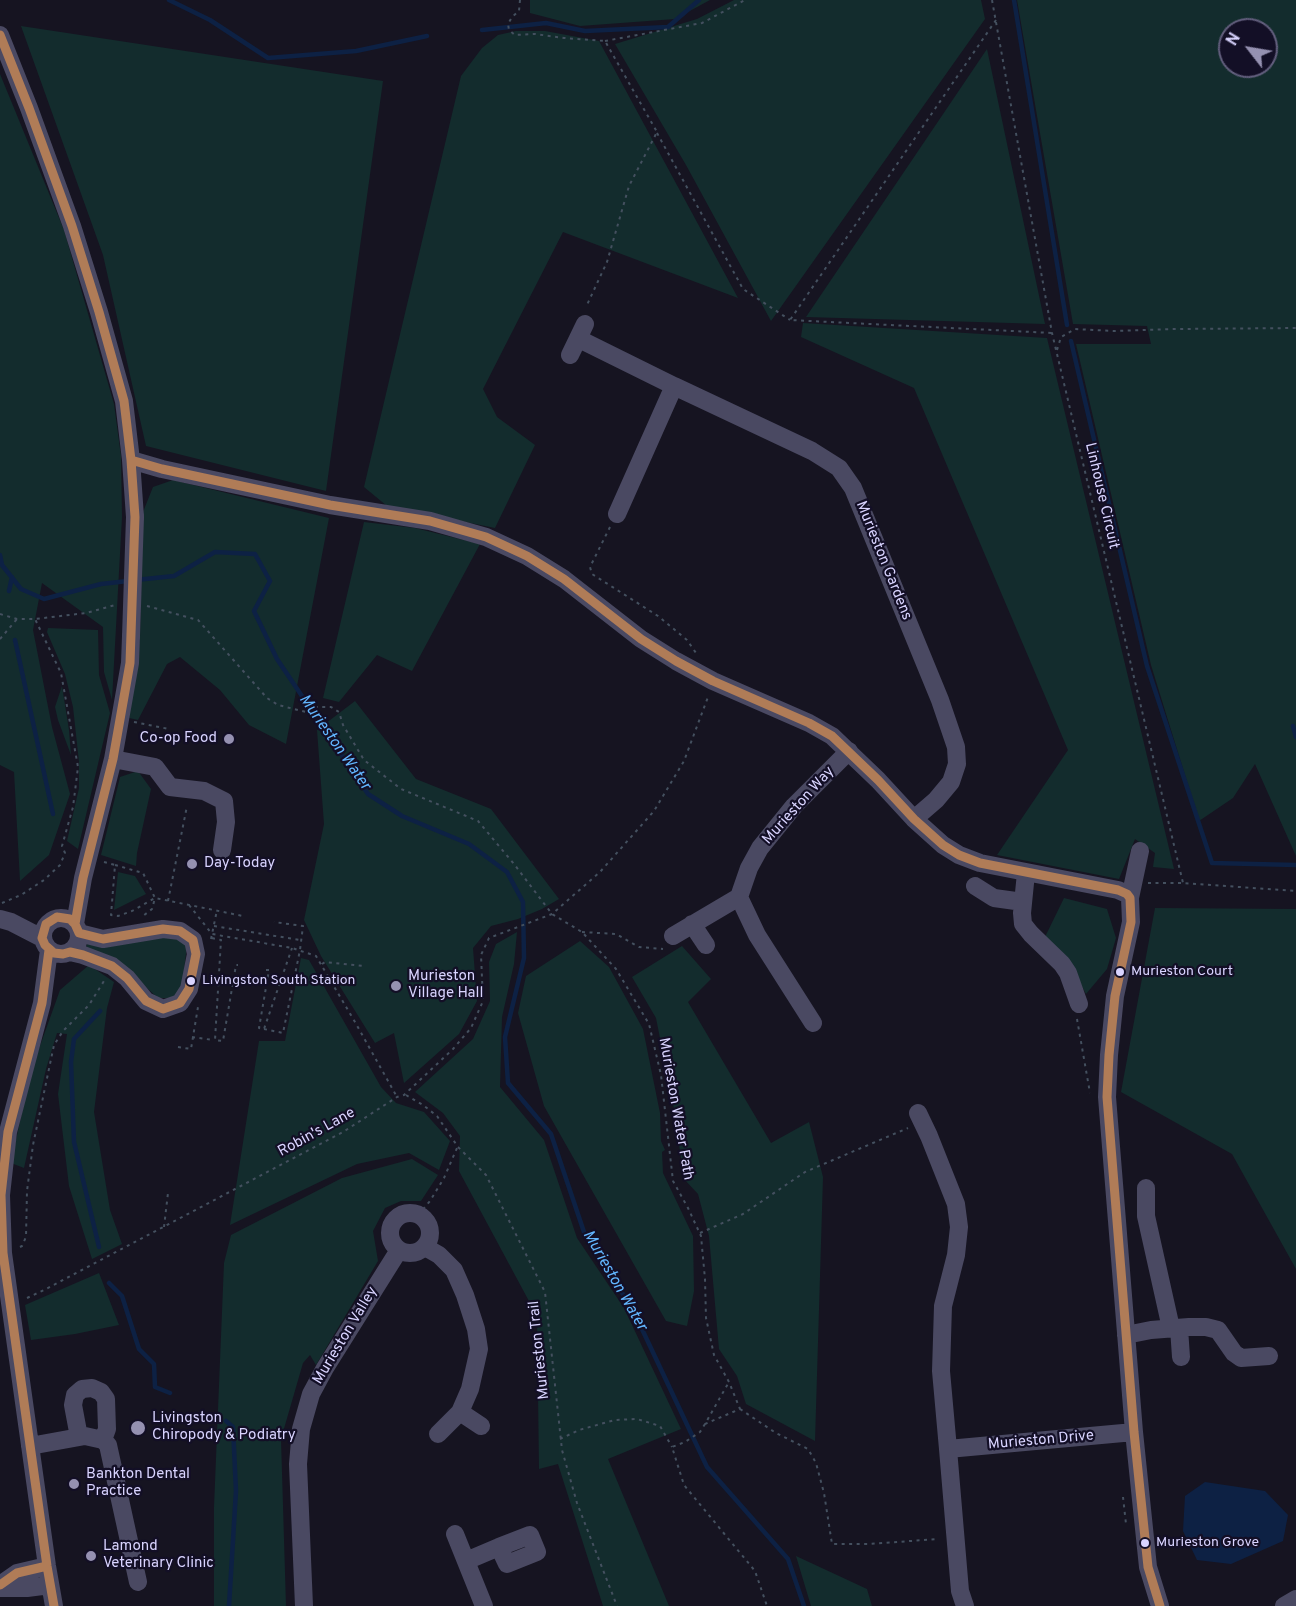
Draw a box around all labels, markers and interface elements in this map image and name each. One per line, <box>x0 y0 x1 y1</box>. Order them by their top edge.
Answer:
north arrow <box>1218 18 1278 78</box>
text: N <box>1223 30 1246 50</box>
street label: Linhouse Circuit <box>1080 441 1122 551</box>
street label: Murieston Gardens <box>851 499 915 623</box>
water label: Murieston Water <box>294 691 374 795</box>
place label: Co-op Food <box>139 730 217 748</box>
marker: Co-op Food <box>222 732 236 746</box>
street label: Murieston Way <box>759 763 839 849</box>
place label: Day-Today <box>204 855 275 873</box>
marker: Day-Today <box>185 857 199 871</box>
place label: Murieston Court <box>1131 964 1233 980</box>
marker: Murieston Court <box>1114 966 1126 978</box>
place label: Murieston Village Hall <box>408 968 483 1003</box>
place label: Livingston South Station <box>202 973 355 989</box>
marker: Livingston South Station <box>185 975 197 987</box>
marker: Murieston Village Hall <box>389 979 403 993</box>
street label: Murieston Water Path <box>654 1036 696 1182</box>
street label: Robin's Lane <box>275 1104 359 1162</box>
water label: Murieston Water <box>577 1227 651 1335</box>
street label: Murieston Valley <box>310 1284 382 1388</box>
street label: Murieston Trail <box>526 1300 554 1400</box>
place label: Livingston Chiropody & Podiatry <box>152 1410 296 1445</box>
marker: Livingston Chiropody & Podiatry <box>129 1419 147 1437</box>
street label: Murieston Drive <box>987 1427 1095 1455</box>
place label: Bankton Dental Practice <box>86 1466 190 1501</box>
marker: Bankton Dental Practice <box>67 1477 81 1491</box>
place label: Murieston Grove <box>1156 1535 1259 1551</box>
marker: Murieston Grove <box>1139 1537 1151 1549</box>
place label: Lamond Veterinary Clinic <box>103 1538 214 1573</box>
marker: Lamond Veterinary Clinic <box>84 1549 98 1563</box>

